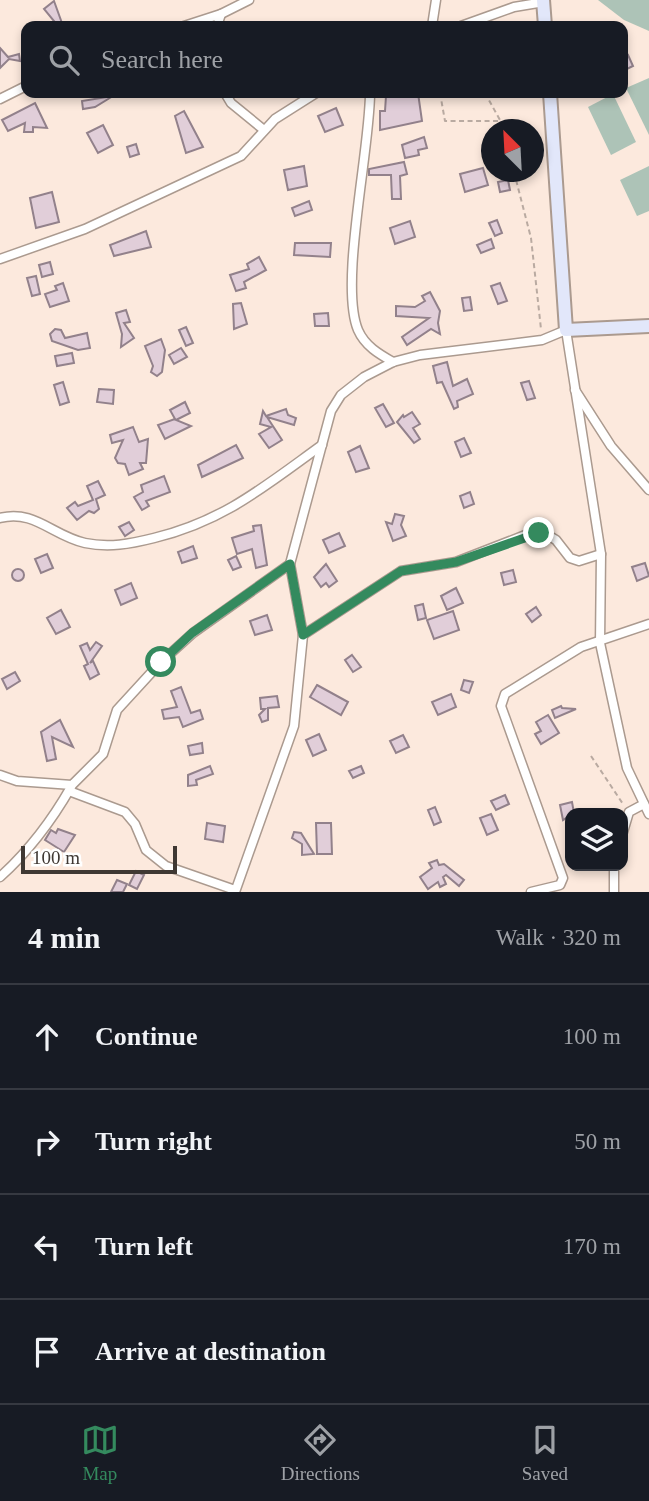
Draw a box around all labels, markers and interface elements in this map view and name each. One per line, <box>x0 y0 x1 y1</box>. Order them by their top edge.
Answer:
search box <box>21 21 628 98</box>
icon: search <box>45 41 83 79</box>
text: Search here <box>101 45 223 74</box>
north arrow <box>481 119 544 182</box>
route end <box>523 517 554 548</box>
route start <box>145 646 176 677</box>
map controls <box>565 808 628 871</box>
button: layers <box>565 808 628 871</box>
scale bar <box>21 843 177 875</box>
text: 100 m <box>32 847 80 868</box>
text: 4 min <box>28 921 101 954</box>
text: Walk · 320 m <box>496 925 621 950</box>
icon: ahead <box>28 1018 66 1056</box>
text: Continue <box>95 1022 198 1051</box>
text: 100 m <box>563 1024 621 1049</box>
icon: right <box>28 1123 66 1161</box>
text: Turn right <box>95 1127 212 1156</box>
text: 50 m <box>574 1129 621 1154</box>
icon: left <box>28 1228 66 1266</box>
text: Turn left <box>95 1232 193 1261</box>
text: 170 m <box>563 1234 621 1259</box>
icon: arrive <box>28 1333 66 1371</box>
text: Arrive at destination <box>95 1337 326 1366</box>
tab: Map <box>81 1421 119 1485</box>
tab: Directions <box>281 1421 360 1485</box>
tab: Saved <box>522 1421 568 1485</box>

